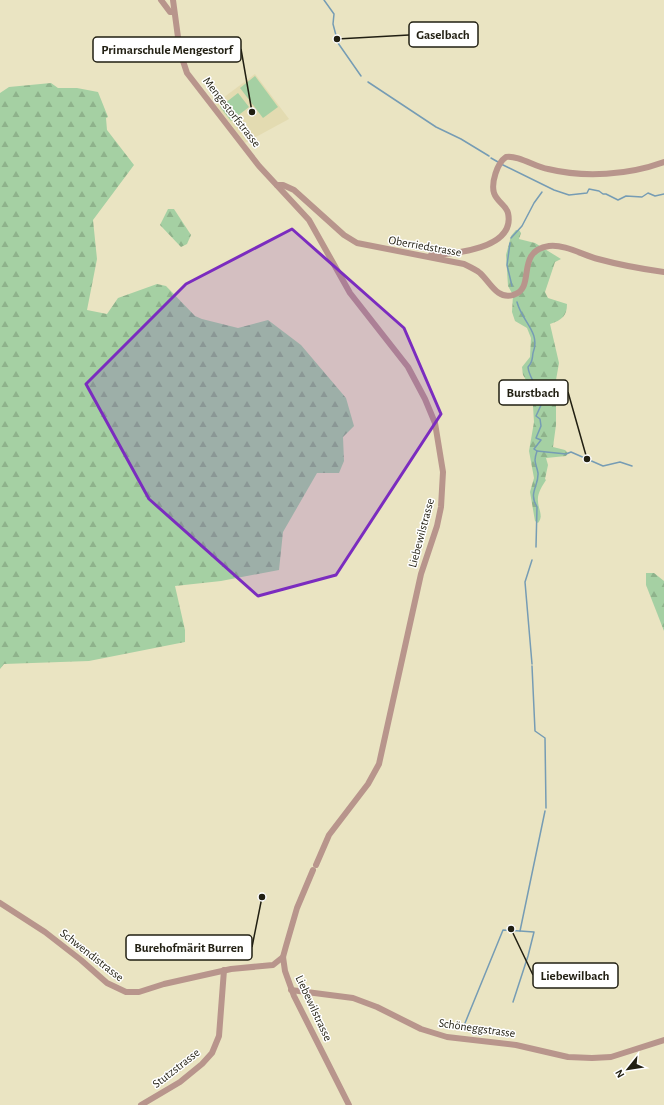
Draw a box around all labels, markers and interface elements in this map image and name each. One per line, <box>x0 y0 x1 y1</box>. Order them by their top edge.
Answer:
callout: Gaselbach <box>409 22 478 47</box>
text: Gaselbach <box>416 29 470 42</box>
callout: Primarschule Mengestorf <box>93 37 241 62</box>
text: Primarschule Mengestorf <box>101 44 235 57</box>
street label: Mengestorfstrasse <box>201 75 263 149</box>
street label: Oberriedstrasse <box>388 234 462 258</box>
callout: Burstbach <box>499 380 568 405</box>
text: Burstbach <box>506 387 560 400</box>
street label: Liebewilstrasse <box>406 497 436 569</box>
street label: Schwendistrasse <box>58 927 126 983</box>
callout: Burehofmärit Burren <box>126 935 252 960</box>
text: Burehofmärit Burren <box>134 942 244 955</box>
callout: Liebewilbach <box>533 963 618 988</box>
text: Liebewilbach <box>541 970 609 983</box>
street label: Liebewilstrasse <box>294 973 334 1043</box>
street label: Schöneggstrasse <box>438 1017 516 1039</box>
street label: Stutzstrasse <box>150 1046 202 1090</box>
north arrow <box>608 1049 648 1089</box>
text: N <box>613 1068 626 1080</box>

